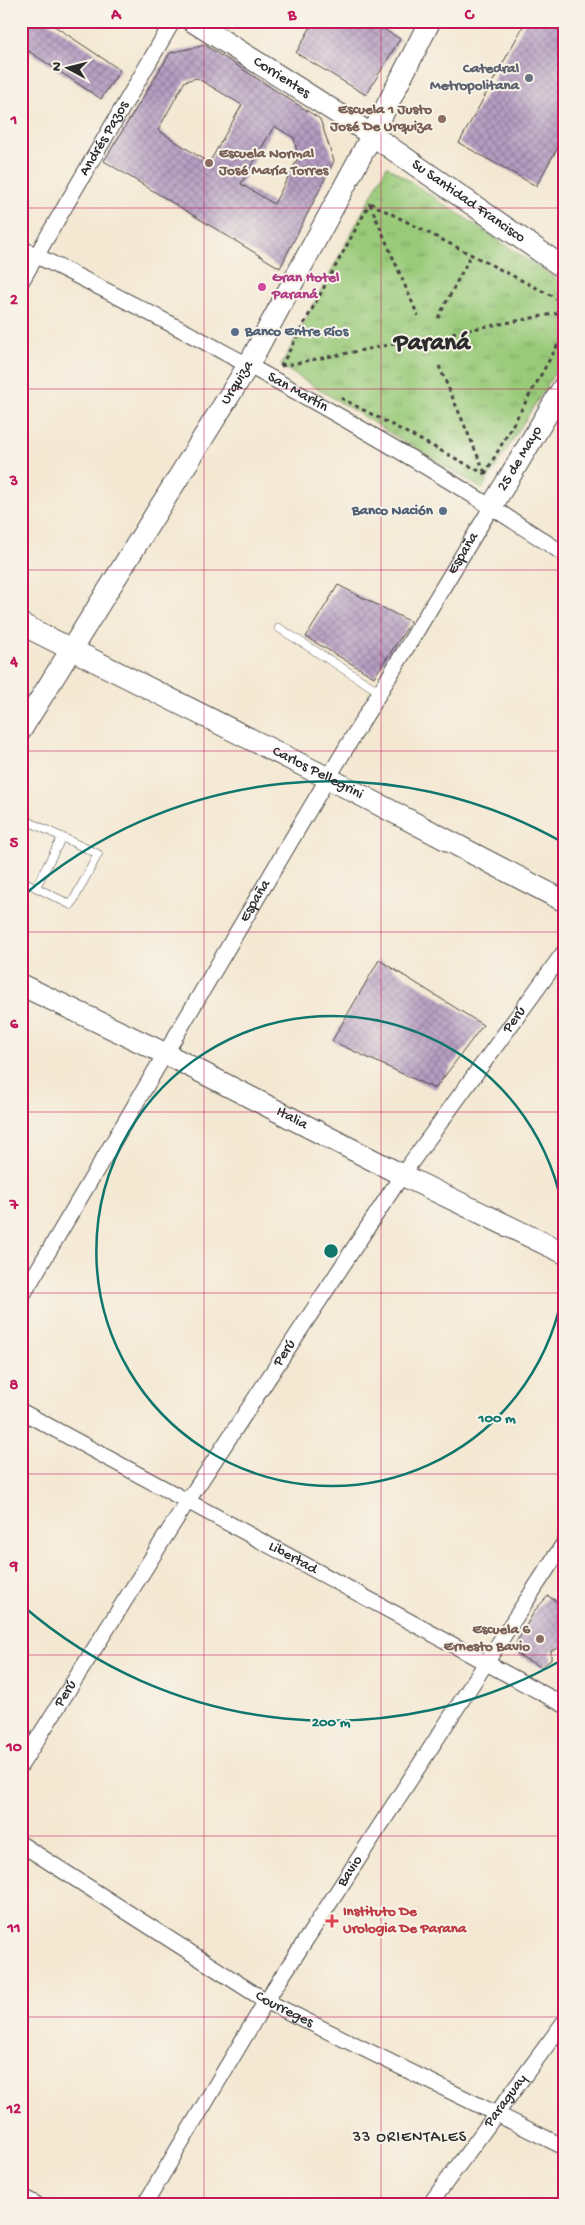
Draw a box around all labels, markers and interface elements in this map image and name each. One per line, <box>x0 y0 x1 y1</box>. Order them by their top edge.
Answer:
text: A <box>110 7 122 26</box>
text: B <box>287 7 297 26</box>
text: C <box>464 7 475 26</box>
north arrow <box>42 42 92 92</box>
street label: Corrientes <box>250 53 314 103</box>
place label: Catedral Metropolitana <box>430 60 520 95</box>
text: N <box>49 61 67 72</box>
marker: Catedral Metropolitana <box>523 72 535 84</box>
street label: Andrés Pazos <box>76 98 134 179</box>
place label: Escuela 1 Justo José De Urquiza <box>329 101 433 136</box>
text: 1 <box>10 112 17 131</box>
marker: Escuela 1 Justo José De Urquiza <box>436 113 448 125</box>
place label: Escuela Normal José María Torres <box>218 145 330 180</box>
street label: Su Santidad Francisco <box>408 156 529 247</box>
marker: Escuela Normal José María Torres <box>203 157 215 169</box>
place label: Gran Hotel Paraná <box>271 269 340 304</box>
marker: Gran Hotel Paraná <box>256 281 268 293</box>
text: 2 <box>10 292 18 311</box>
place label: Banco Entre Ríos <box>244 323 350 341</box>
marker: Banco Entre Ríos <box>229 326 241 338</box>
district label: Paraná <box>392 330 471 359</box>
street label: Urquiza <box>217 357 258 408</box>
street label: San Martín <box>264 368 331 416</box>
street label: 25 de Mayo <box>494 423 547 495</box>
text: 3 <box>9 473 18 492</box>
place label: Banco Nación <box>351 502 434 520</box>
marker: Banco Nación <box>437 505 449 517</box>
street label: España <box>444 529 483 578</box>
text: 4 <box>9 654 18 673</box>
street label: Carlos Pellegrini <box>269 742 366 804</box>
text: 5 <box>10 835 19 854</box>
street label: España <box>236 876 275 925</box>
street label: Perú <box>498 1003 530 1038</box>
text: 6 <box>10 1016 19 1035</box>
street label: Italia <box>273 1103 311 1134</box>
text: 7 <box>9 1197 19 1216</box>
centre of rings <box>322 1242 340 1260</box>
street label: Perú <box>269 1336 300 1371</box>
text: 8 <box>10 1377 19 1396</box>
text: 100 m <box>477 1410 516 1428</box>
street label: Libertad <box>265 1538 321 1579</box>
text: 9 <box>9 1558 18 1577</box>
place label: Escuela 6 Ernesto Bavio <box>444 1621 530 1656</box>
marker: Escuela 6 Ernesto Bavio <box>534 1633 546 1645</box>
street label: Perú <box>50 1677 81 1712</box>
text: 200 m <box>312 1714 351 1732</box>
text: 10 <box>5 1739 22 1758</box>
street label: Bavio <box>333 1852 367 1891</box>
place label: Instituto De Urologia De Parana <box>343 1903 467 1938</box>
marker: Instituto De Urologia De Parana <box>325 1914 339 1928</box>
text: 11 <box>7 1920 20 1939</box>
street label: Courreges <box>251 1987 317 2032</box>
street label: Paraguay <box>480 2070 532 2132</box>
text: 12 <box>6 2101 21 2120</box>
district label: 33 ORIENTALES <box>352 2129 467 2148</box>

